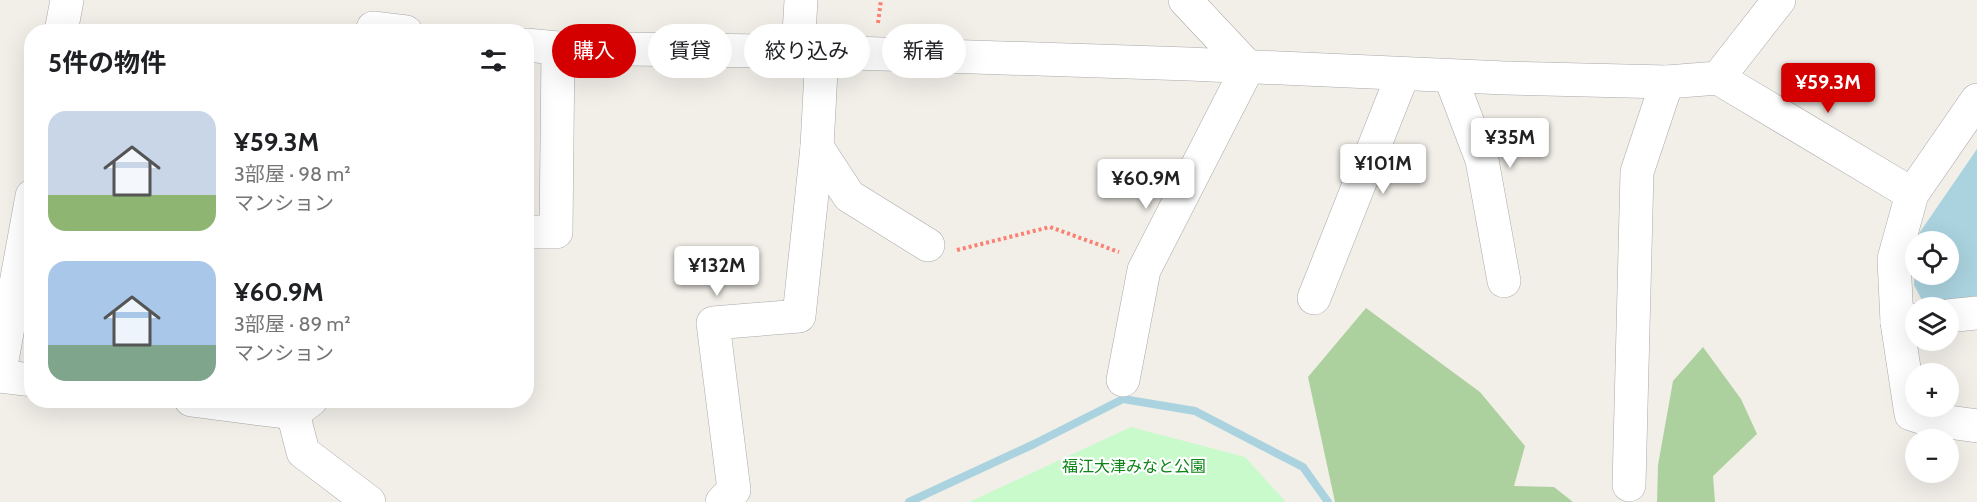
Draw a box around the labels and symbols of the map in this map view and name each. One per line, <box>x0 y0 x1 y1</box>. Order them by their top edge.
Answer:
pin: ¥59.3M <box>1779 63 1877 114</box>
pin: ¥35M <box>1474 118 1546 169</box>
pin: ¥101M <box>1341 144 1425 195</box>
pin: ¥60.9M <box>1097 159 1195 210</box>
pin: ¥132M <box>675 246 759 297</box>
park label: 福江大津みなと公園 <box>1062 457 1206 476</box>

